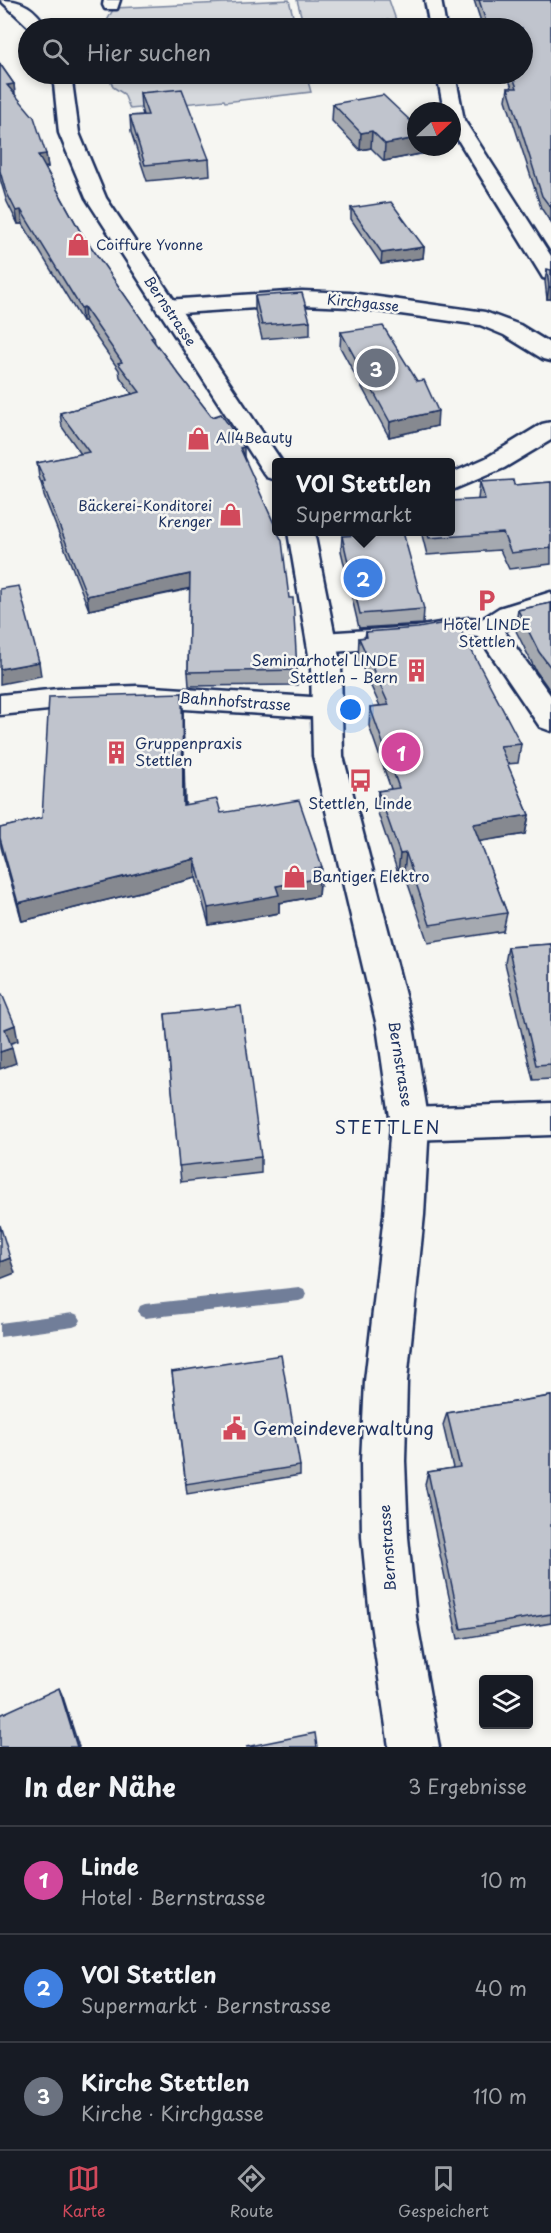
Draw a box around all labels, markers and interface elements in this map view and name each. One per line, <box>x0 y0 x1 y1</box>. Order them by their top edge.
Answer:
search box <box>18 18 533 84</box>
icon: search <box>39 35 72 68</box>
text: Hier suchen <box>87 35 211 68</box>
north arrow <box>407 102 461 156</box>
shop icon: Coiffure Yvonne <box>65 232 91 258</box>
place label: Coiffure Yvonne <box>96 234 204 255</box>
street label: Bernstrasse <box>139 271 202 350</box>
street label: Kirchgasse <box>326 288 400 317</box>
pin: 3 <box>356 346 395 391</box>
shop icon: All4Beauty <box>185 425 211 451</box>
place label: All4Beauty <box>216 427 292 448</box>
popup <box>272 458 455 536</box>
text: VOI Stettlen <box>296 466 431 499</box>
place label: Bäckerei-Konditorei Krenger <box>78 495 212 532</box>
text: Supermarkt <box>296 499 412 529</box>
shop icon: Bäckerei-Konditorei Krenger <box>217 501 243 527</box>
pin: 2 <box>344 556 382 600</box>
parking icon: Hotel LINDE Stettlen <box>474 588 500 614</box>
place label: Hotel LINDE Stettlen <box>443 612 531 652</box>
place label: Seminarhotel LINDE Stettlen – Bern <box>252 648 398 688</box>
building icon: Seminarhotel LINDE Stettlen – Bern <box>403 657 429 683</box>
street label: Bahnhofstrasse <box>179 685 292 716</box>
your location <box>336 695 365 724</box>
pin: 1 <box>382 730 420 774</box>
place label: Gruppenpraxis Stettlen <box>135 731 242 771</box>
building icon: Gruppenpraxis Stettlen <box>104 740 130 766</box>
bus stop icon: Stettlen, Linde <box>347 767 373 793</box>
place label: Stettlen, Linde <box>308 791 412 814</box>
shop icon: Bantiger Elektro <box>281 864 307 890</box>
place label: Bantiger Elektro <box>312 864 430 887</box>
street label: Bernstrasse <box>383 1019 420 1108</box>
district label: STETTLEN <box>335 1113 441 1140</box>
place label: Gemeindeverwaltung <box>253 1414 434 1441</box>
public building icon: Gemeindeverwaltung <box>222 1416 248 1442</box>
street label: Bernstrasse <box>372 1504 401 1592</box>
map controls <box>479 1675 533 1729</box>
button: layers <box>479 1675 533 1729</box>
text: In der Nähe <box>24 1767 176 1806</box>
text: 3 Ergebnisse <box>408 1771 527 1801</box>
text: Linde <box>81 1849 139 1882</box>
text: 1 <box>39 1865 48 1895</box>
text: 10 m <box>480 1865 527 1895</box>
text: Hotel · Bernstrasse <box>81 1882 266 1912</box>
text: VOI Stettlen <box>81 1957 217 1990</box>
text: 2 <box>36 1973 51 2003</box>
text: 40 m <box>475 1973 527 2003</box>
text: Supermarkt · Bernstrasse <box>81 1990 331 2020</box>
text: Kirche Stettlen <box>81 2065 249 2098</box>
text: 3 <box>37 2081 50 2111</box>
text: 110 m <box>473 2081 527 2111</box>
text: Kirche · Kirchgasse <box>81 2098 264 2128</box>
tab: Karte <box>62 2162 105 2222</box>
tab: Route <box>230 2162 274 2222</box>
tab: Gespeichert <box>398 2162 489 2222</box>

